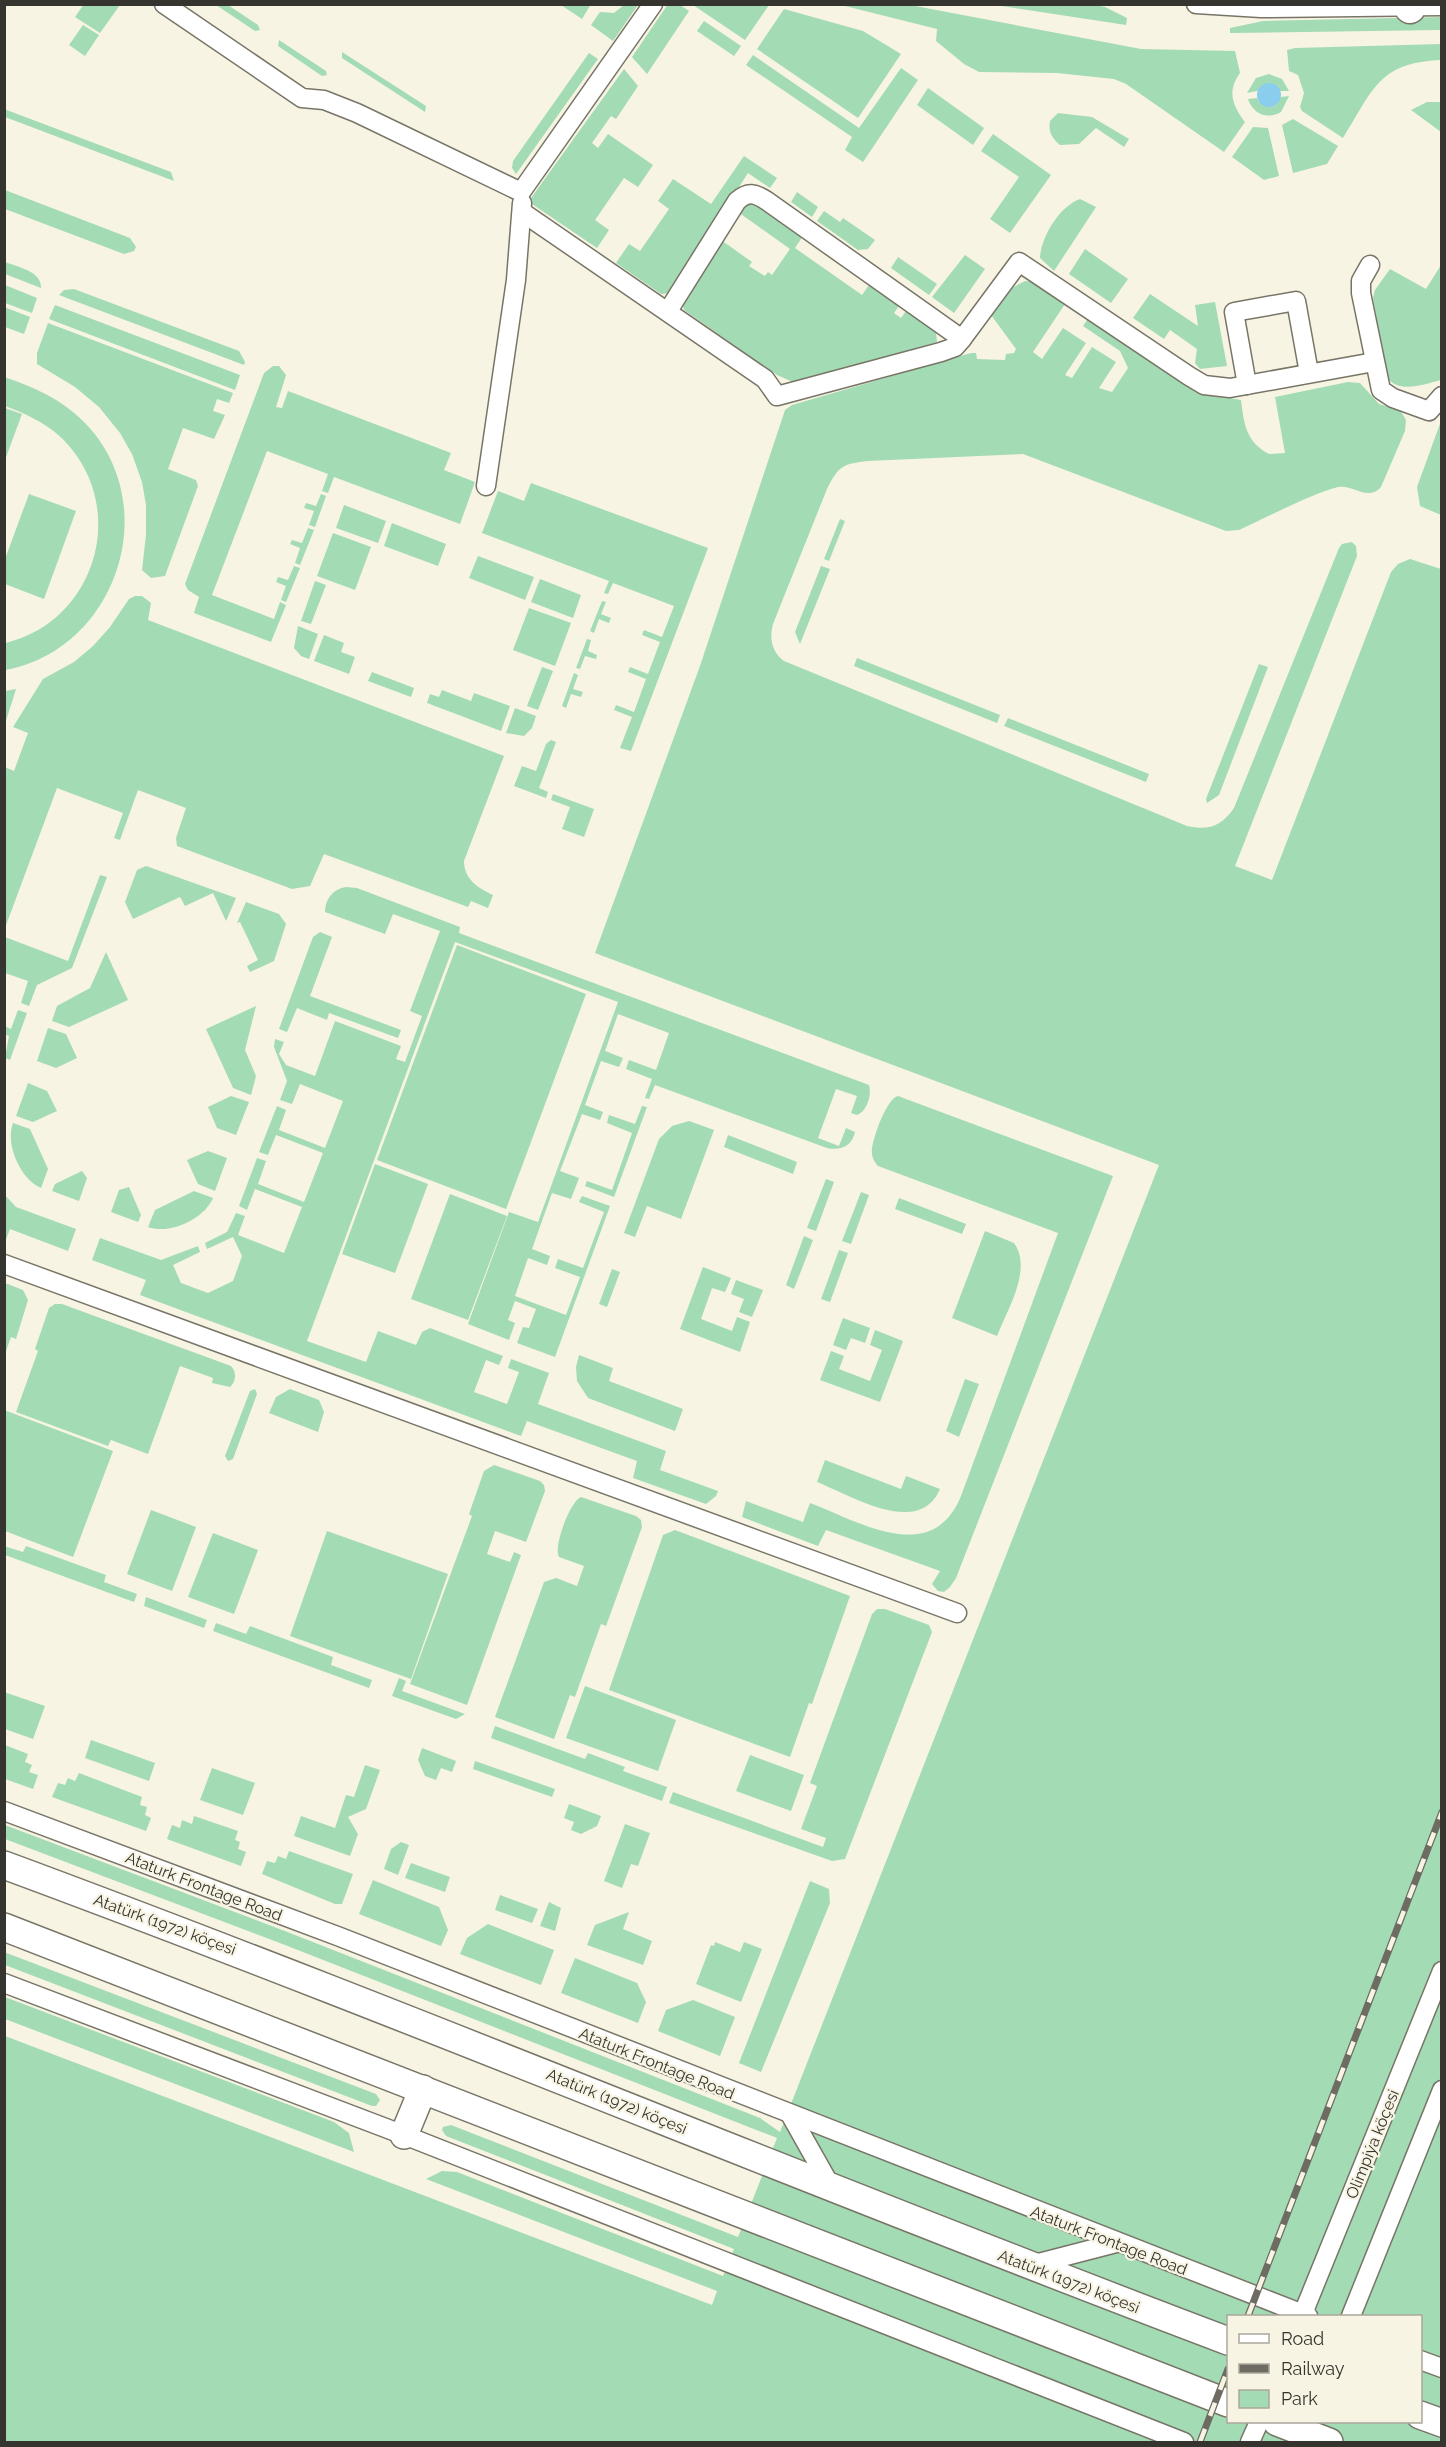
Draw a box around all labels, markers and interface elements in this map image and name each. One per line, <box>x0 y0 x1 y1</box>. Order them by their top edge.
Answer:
street label: Ataturk Frontage Road <box>123 1848 285 1925</box>
street label: Atatürk (1972) köçesi <box>91 1890 239 1959</box>
street label: Ataturk Frontage Road <box>576 2024 738 2103</box>
street label: Atatürk (1972) köçesi <box>544 2065 690 2138</box>
street label: Olimpiýa köçesi <box>1342 2087 1403 2202</box>
street label: Ataturk Frontage Road <box>1028 2202 1190 2279</box>
street label: Atatürk (1972) köçesi <box>995 2246 1142 2317</box>
legend <box>1227 2315 1422 2423</box>
text: Road <box>1281 2328 1324 2349</box>
text: Railway <box>1281 2358 1345 2379</box>
text: Park <box>1281 2388 1318 2409</box>

